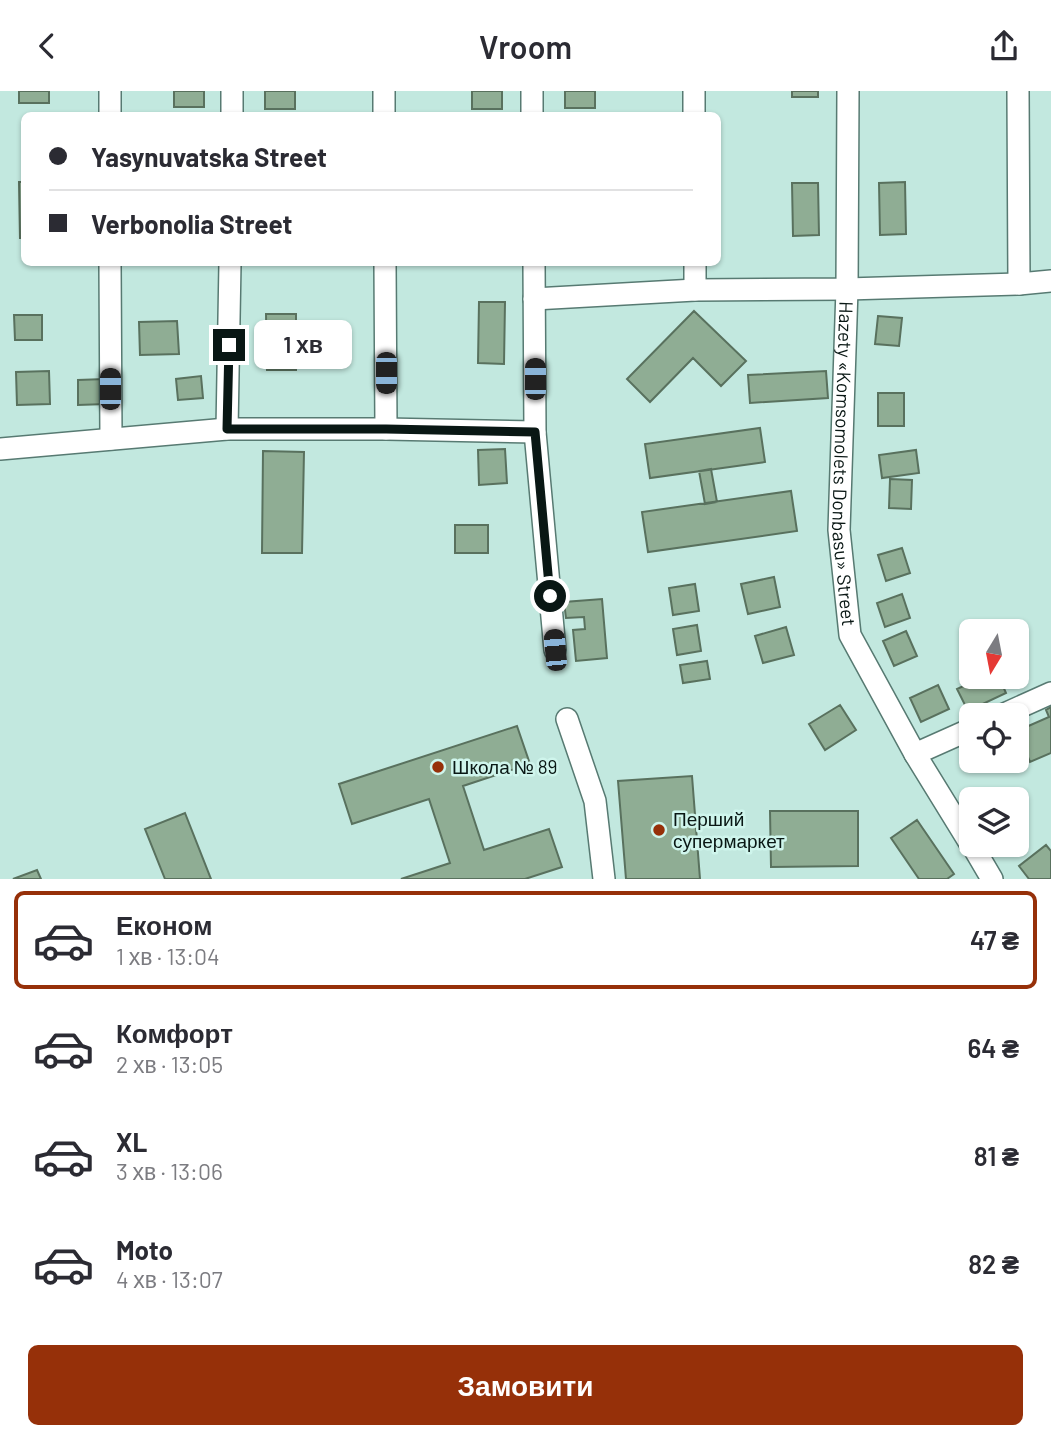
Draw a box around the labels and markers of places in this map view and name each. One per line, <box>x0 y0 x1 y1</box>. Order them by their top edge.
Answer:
place label: Школа № 89 <box>452 755 558 778</box>
marker: Школа № 89 <box>430 759 446 775</box>
place label: Перший супермаркет <box>673 807 785 852</box>
marker: Перший супермаркет <box>651 822 667 838</box>

